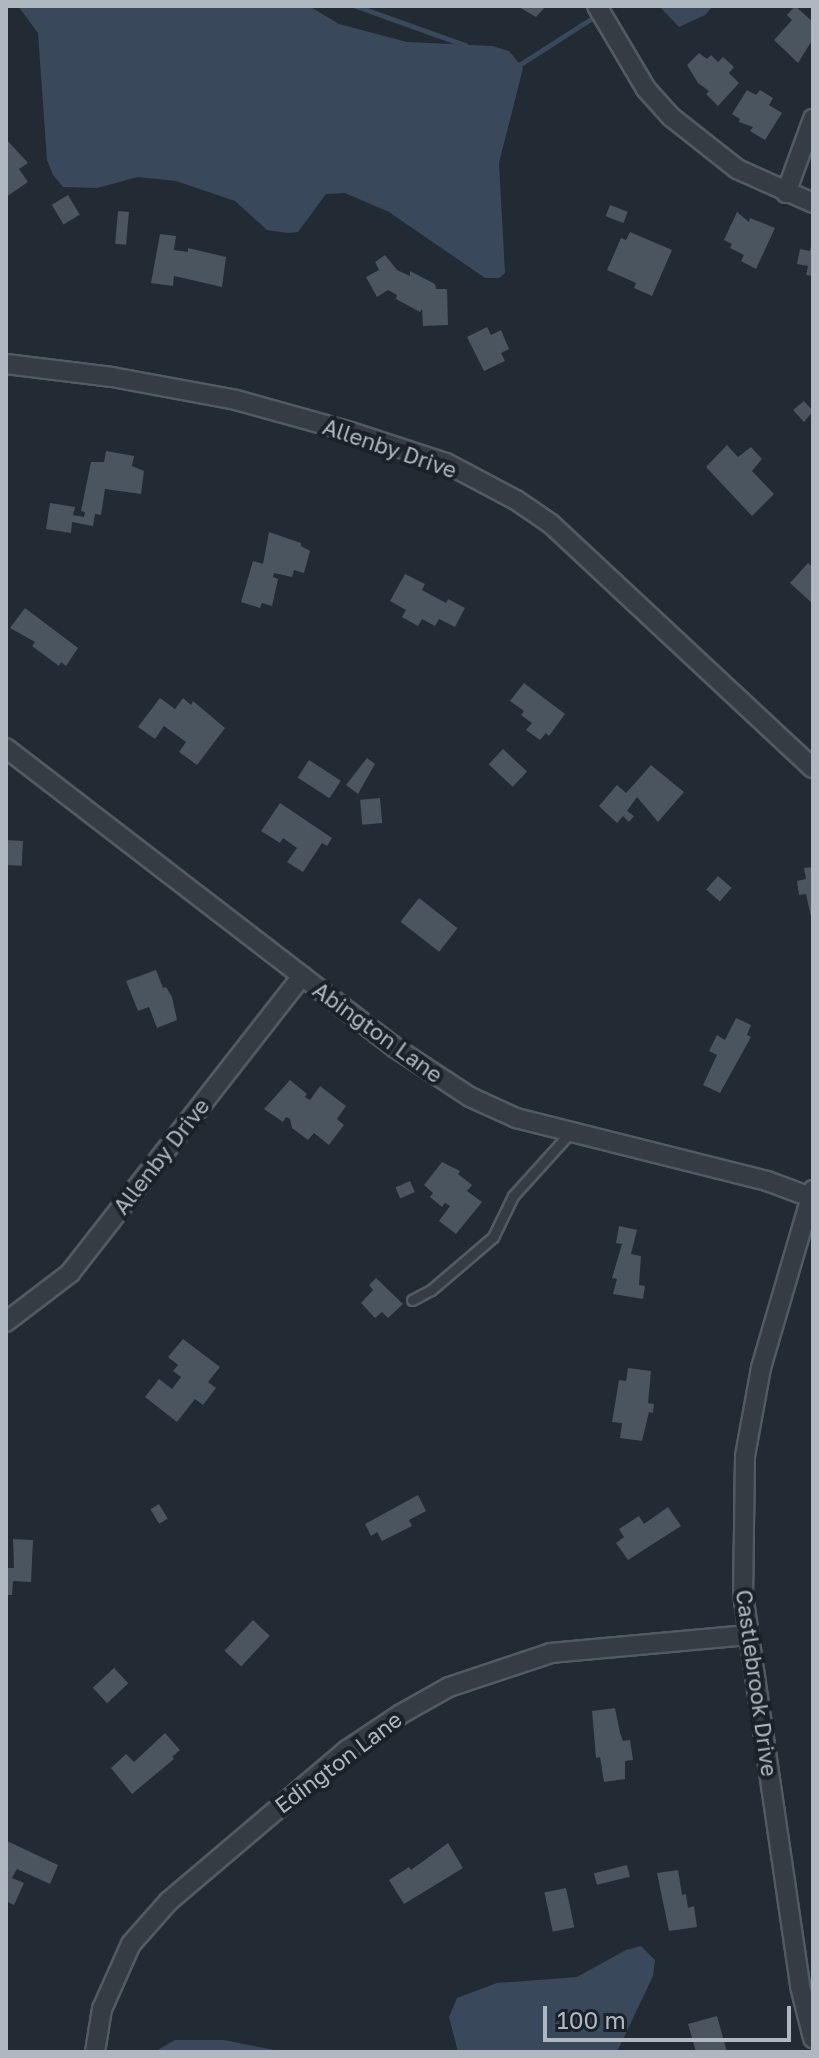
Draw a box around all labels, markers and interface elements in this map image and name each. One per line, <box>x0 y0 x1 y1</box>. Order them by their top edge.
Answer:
street label: Allenby Drive <box>320 413 460 483</box>
street label: Abington Lane <box>308 976 448 1088</box>
street label: Allenby Drive <box>108 1093 214 1219</box>
street label: Castlebrook Drive <box>731 1588 783 1778</box>
street label: Edington Lane <box>269 1706 407 1818</box>
scale bar <box>547 1990 795 2040</box>
text: 100 m <box>557 2005 626 2034</box>

